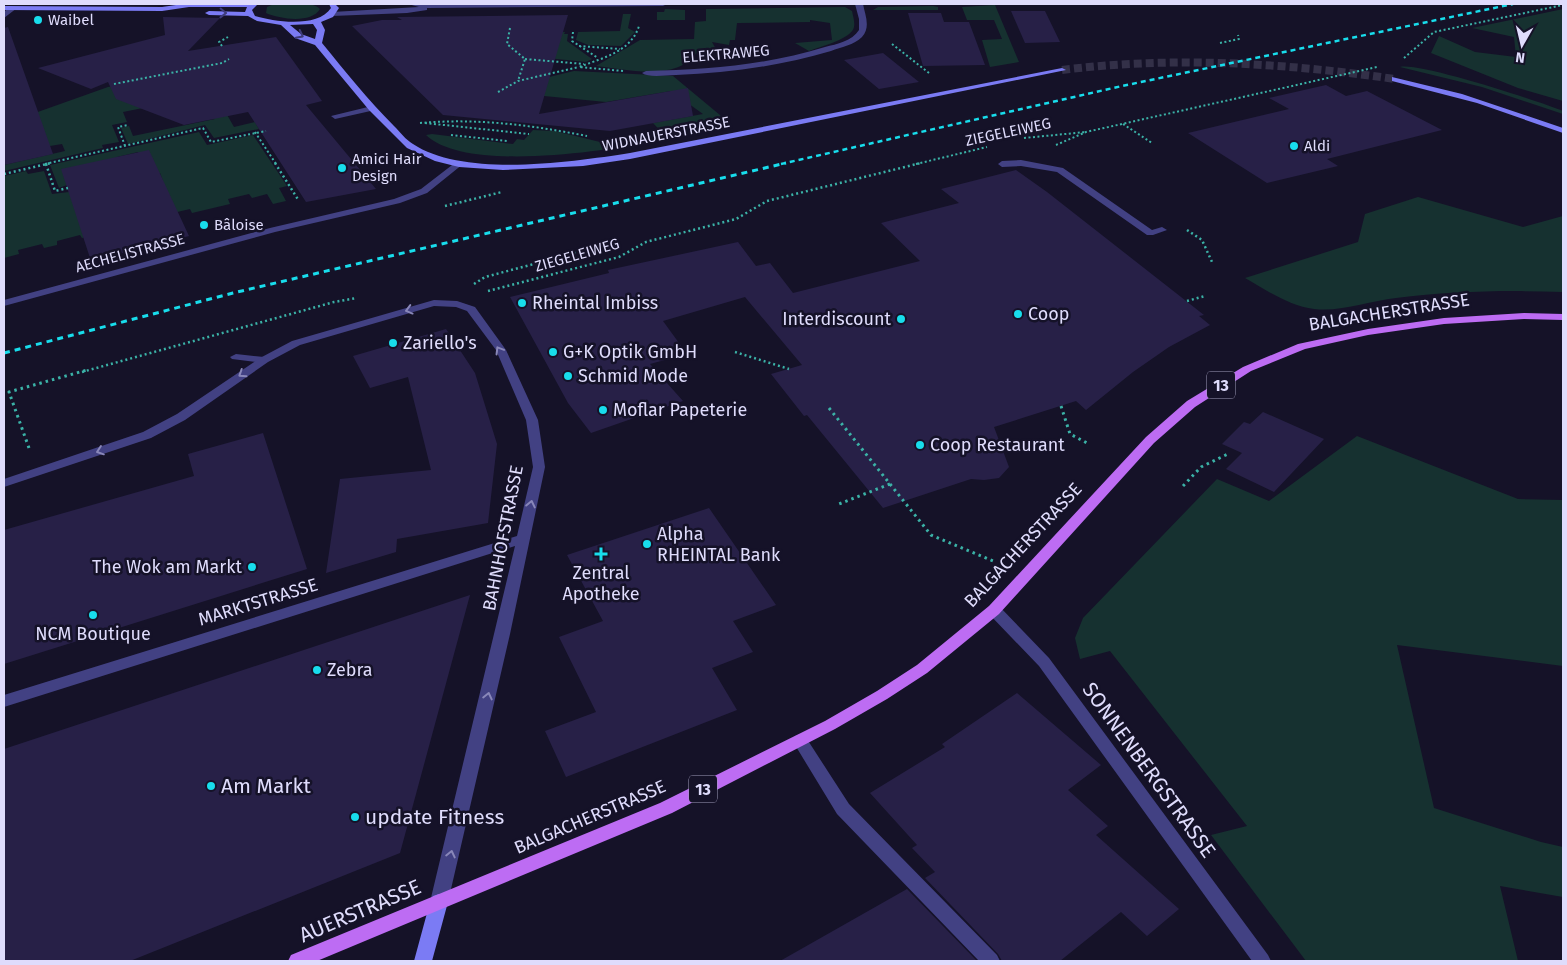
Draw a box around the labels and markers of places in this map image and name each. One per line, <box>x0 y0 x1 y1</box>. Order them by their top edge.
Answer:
place label: Waibel <box>48 11 94 29</box>
marker: Waibel <box>32 14 44 26</box>
place label: Aldi <box>1304 137 1330 155</box>
marker: Aldi <box>1288 140 1300 152</box>
place label: Amici Hair Design <box>352 150 422 185</box>
marker: Amici Hair Design <box>336 162 348 174</box>
place label: Bâloise <box>214 216 264 234</box>
marker: Bâloise <box>198 219 210 231</box>
place label: Rheintal Imbiss <box>532 292 658 314</box>
marker: Rheintal Imbiss <box>516 297 528 309</box>
place label: Coop <box>1028 303 1069 325</box>
place label: Interdiscount <box>782 308 892 330</box>
marker: Coop <box>1012 308 1024 320</box>
marker: Interdiscount <box>895 313 907 325</box>
place label: Zariello's <box>403 332 477 354</box>
marker: Zariello's <box>387 337 399 349</box>
place label: G+K Optik GmbH <box>563 341 697 363</box>
marker: G+K Optik GmbH <box>547 346 559 358</box>
place label: Schmid Mode <box>578 365 688 387</box>
marker: Schmid Mode <box>562 370 574 382</box>
place label: Moflar Papeterie <box>613 399 747 421</box>
marker: Moflar Papeterie <box>597 404 609 416</box>
place label: Coop Restaurant <box>930 434 1065 456</box>
marker: Coop Restaurant <box>914 439 926 451</box>
place label: Alpha RHEINTAL Bank <box>657 523 781 566</box>
marker: Alpha RHEINTAL Bank <box>641 538 653 550</box>
marker: Zentral Apotheke <box>595 548 607 560</box>
place label: The Wok am Markt <box>92 556 242 578</box>
marker: The Wok am Markt <box>246 561 258 573</box>
place label: Zentral Apotheke <box>562 562 640 605</box>
marker: NCM Boutique <box>87 609 99 621</box>
place label: NCM Boutique <box>35 623 151 645</box>
place label: Zebra <box>327 659 373 681</box>
marker: Zebra <box>311 664 323 676</box>
place label: Am Markt <box>221 773 311 799</box>
marker: Am Markt <box>205 780 217 792</box>
place label: update Fitness <box>365 804 504 830</box>
marker: update Fitness <box>349 811 361 823</box>

